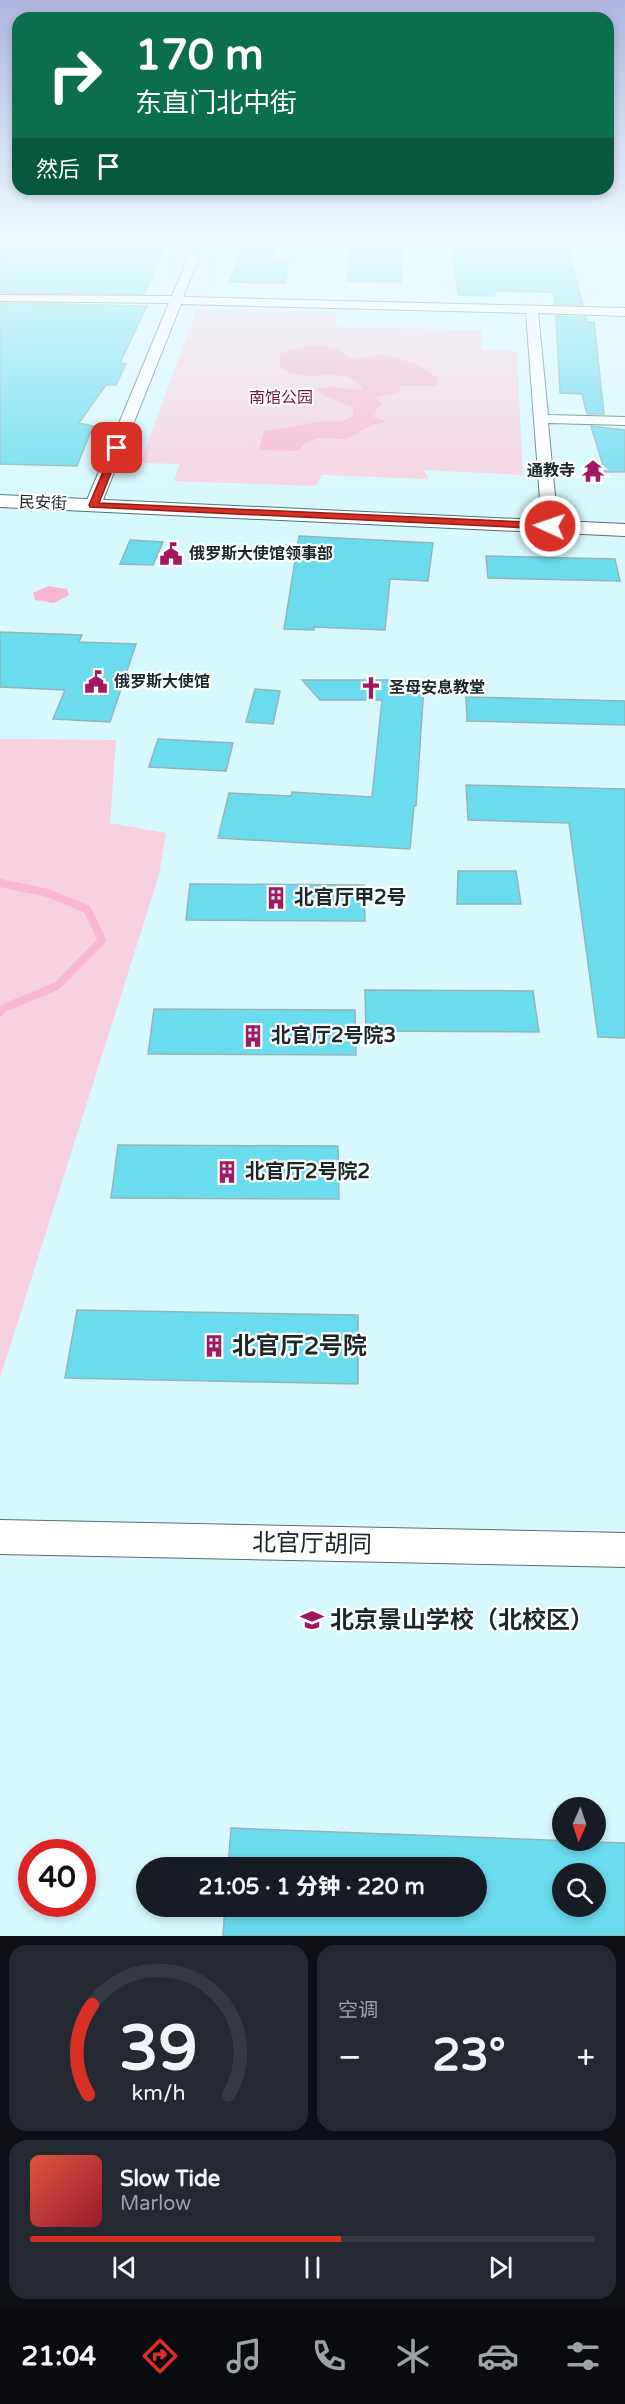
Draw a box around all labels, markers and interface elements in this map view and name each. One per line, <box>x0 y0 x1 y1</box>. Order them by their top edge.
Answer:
text: 170 m <box>135 30 264 81</box>
icon: right <box>36 36 114 114</box>
text: 东直门北中街 <box>135 87 297 120</box>
icon: arrive <box>92 150 125 183</box>
text: 然后 <box>36 157 80 183</box>
park label: 南馆公园 <box>249 388 313 408</box>
pin <box>91 422 142 473</box>
icon: arrive <box>100 431 133 464</box>
temple icon: 通教寺 <box>580 458 606 484</box>
place label: 通教寺 <box>527 461 575 481</box>
street label: 民安街 <box>19 492 67 514</box>
position arrow <box>518 494 582 558</box>
public building icon: 俄罗斯大使馆领事部 <box>158 541 184 567</box>
place label: 俄罗斯大使馆领事部 <box>189 544 333 564</box>
public building icon: 俄罗斯大使馆 <box>83 669 109 695</box>
place label: 俄罗斯大使馆 <box>114 672 210 692</box>
church icon: 圣母安息教堂 <box>358 675 384 701</box>
place label: 圣母安息教堂 <box>389 678 485 698</box>
building icon: 北官厅甲2号 <box>263 885 289 911</box>
place label: 北官厅甲2号 <box>294 886 407 910</box>
building icon: 北官厅2号院3 <box>240 1023 266 1049</box>
place label: 北官厅2号院3 <box>271 1024 396 1048</box>
building icon: 北官厅2号院2 <box>214 1159 240 1185</box>
place label: 北官厅2号院2 <box>245 1160 370 1184</box>
place label: 北官厅2号院 <box>232 1332 367 1361</box>
building icon: 北官厅2号院 <box>201 1333 227 1359</box>
street label: 北官厅胡同 <box>252 1528 372 1560</box>
place label: 北京景山学校（北校区） <box>330 1606 594 1635</box>
school or university icon: 北京景山学校（北校区） <box>299 1607 325 1633</box>
north arrow <box>552 1797 606 1851</box>
map controls <box>552 1797 606 1917</box>
speed limit sign: 40 <box>18 1839 96 1917</box>
button: search <box>552 1863 606 1917</box>
text: 21:05 · 1 分钟 · 220 m <box>198 1874 425 1900</box>
text: 空调 <box>338 1999 378 2023</box>
text: 39 <box>119 2012 198 2087</box>
text: 23° <box>432 2029 506 2083</box>
text: − <box>338 2038 362 2077</box>
text: + <box>576 2038 595 2077</box>
text: km/h <box>132 2080 185 2106</box>
text: Slow Tide <box>120 2166 220 2192</box>
text: Marlow <box>120 2192 191 2216</box>
icon: previous <box>108 2251 141 2284</box>
icon: pause <box>296 2251 329 2284</box>
icon: next <box>484 2251 517 2284</box>
icon: directions <box>139 2335 181 2377</box>
icon: music <box>223 2335 265 2377</box>
icon: phone <box>308 2335 350 2377</box>
icon: climate <box>392 2335 434 2377</box>
icon: car <box>477 2335 519 2377</box>
icon: filters <box>562 2335 604 2377</box>
text: 21:04 <box>21 2340 96 2373</box>

